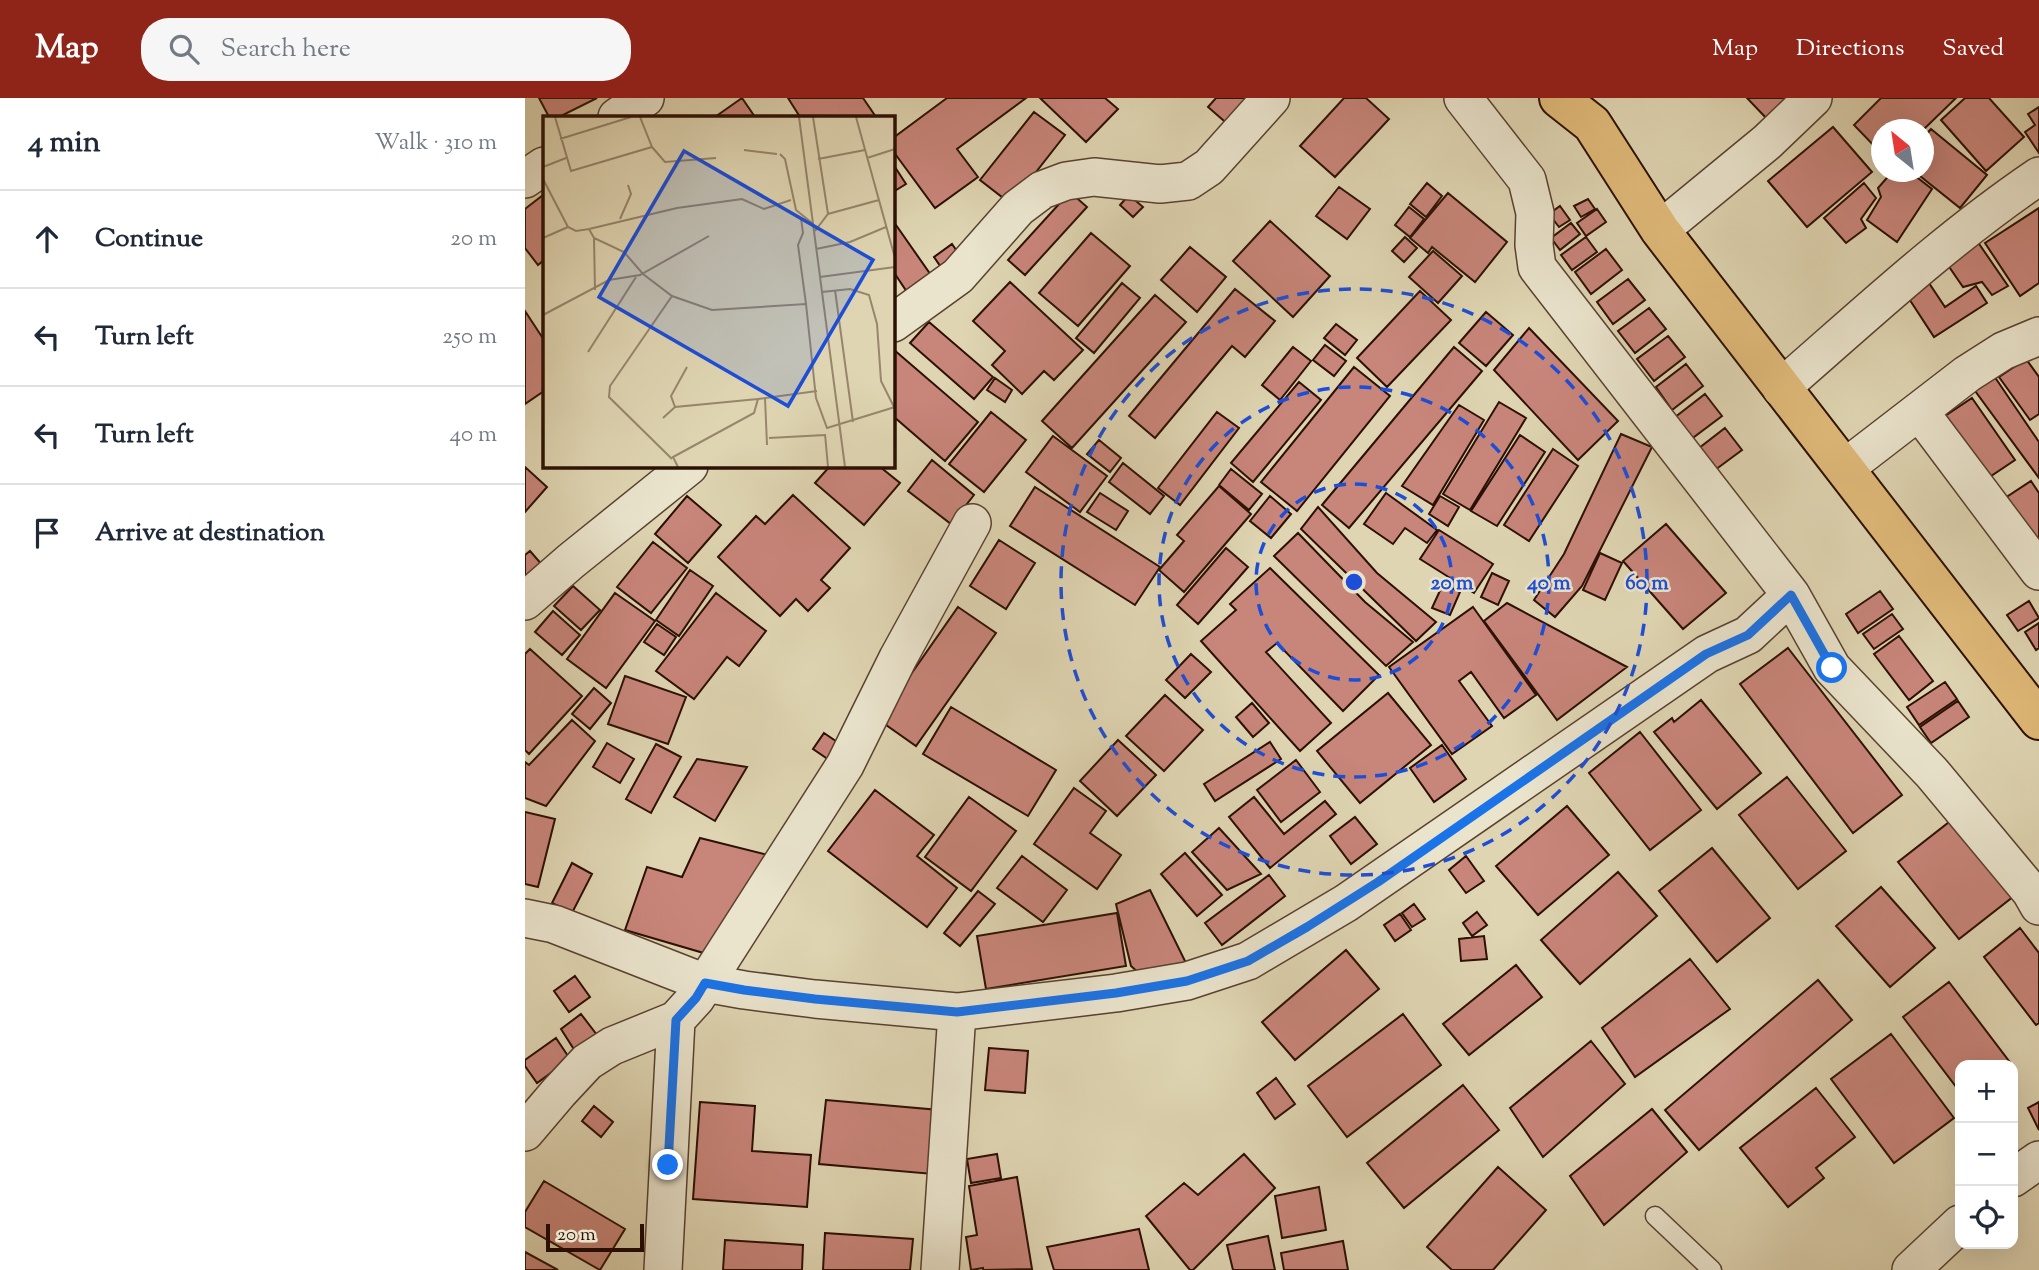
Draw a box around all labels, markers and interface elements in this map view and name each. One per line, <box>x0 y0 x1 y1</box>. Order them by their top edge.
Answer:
search box <box>141 18 631 81</box>
text: Map <box>35 25 99 73</box>
icon: search <box>165 30 203 68</box>
text: Search here <box>221 31 351 68</box>
text: Map <box>1712 32 1758 66</box>
text: Directions <box>1796 32 1904 66</box>
text: Saved <box>1942 32 2004 66</box>
inset map <box>543 116 894 467</box>
north arrow <box>1871 119 1934 182</box>
text: 4 min <box>28 122 101 165</box>
text: Walk · 310 m <box>374 127 497 160</box>
icon: ahead <box>28 220 66 258</box>
text: Continue <box>95 221 203 258</box>
text: 20 m <box>450 223 497 256</box>
icon: left <box>28 318 66 356</box>
text: Turn left <box>95 319 194 356</box>
text: 250 m <box>442 321 497 354</box>
icon: left <box>28 416 66 454</box>
text: Turn left <box>95 417 194 454</box>
text: 40 m <box>450 419 497 452</box>
icon: arrive <box>28 514 66 552</box>
text: Arrive at destination <box>95 515 325 552</box>
text: 20 m <box>1431 569 1474 599</box>
text: 40 m <box>1526 569 1571 599</box>
text: 60 m <box>1625 569 1669 599</box>
centre of rings <box>1342 570 1366 594</box>
route start <box>1816 652 1847 683</box>
map controls <box>1955 1060 2018 1249</box>
button: + <box>1955 1060 2018 1123</box>
button: − <box>1955 1123 2018 1186</box>
route end <box>652 1149 683 1180</box>
button: locate <box>1955 1186 2018 1249</box>
scale bar <box>546 1221 644 1253</box>
text: 20 m <box>557 1222 596 1249</box>

